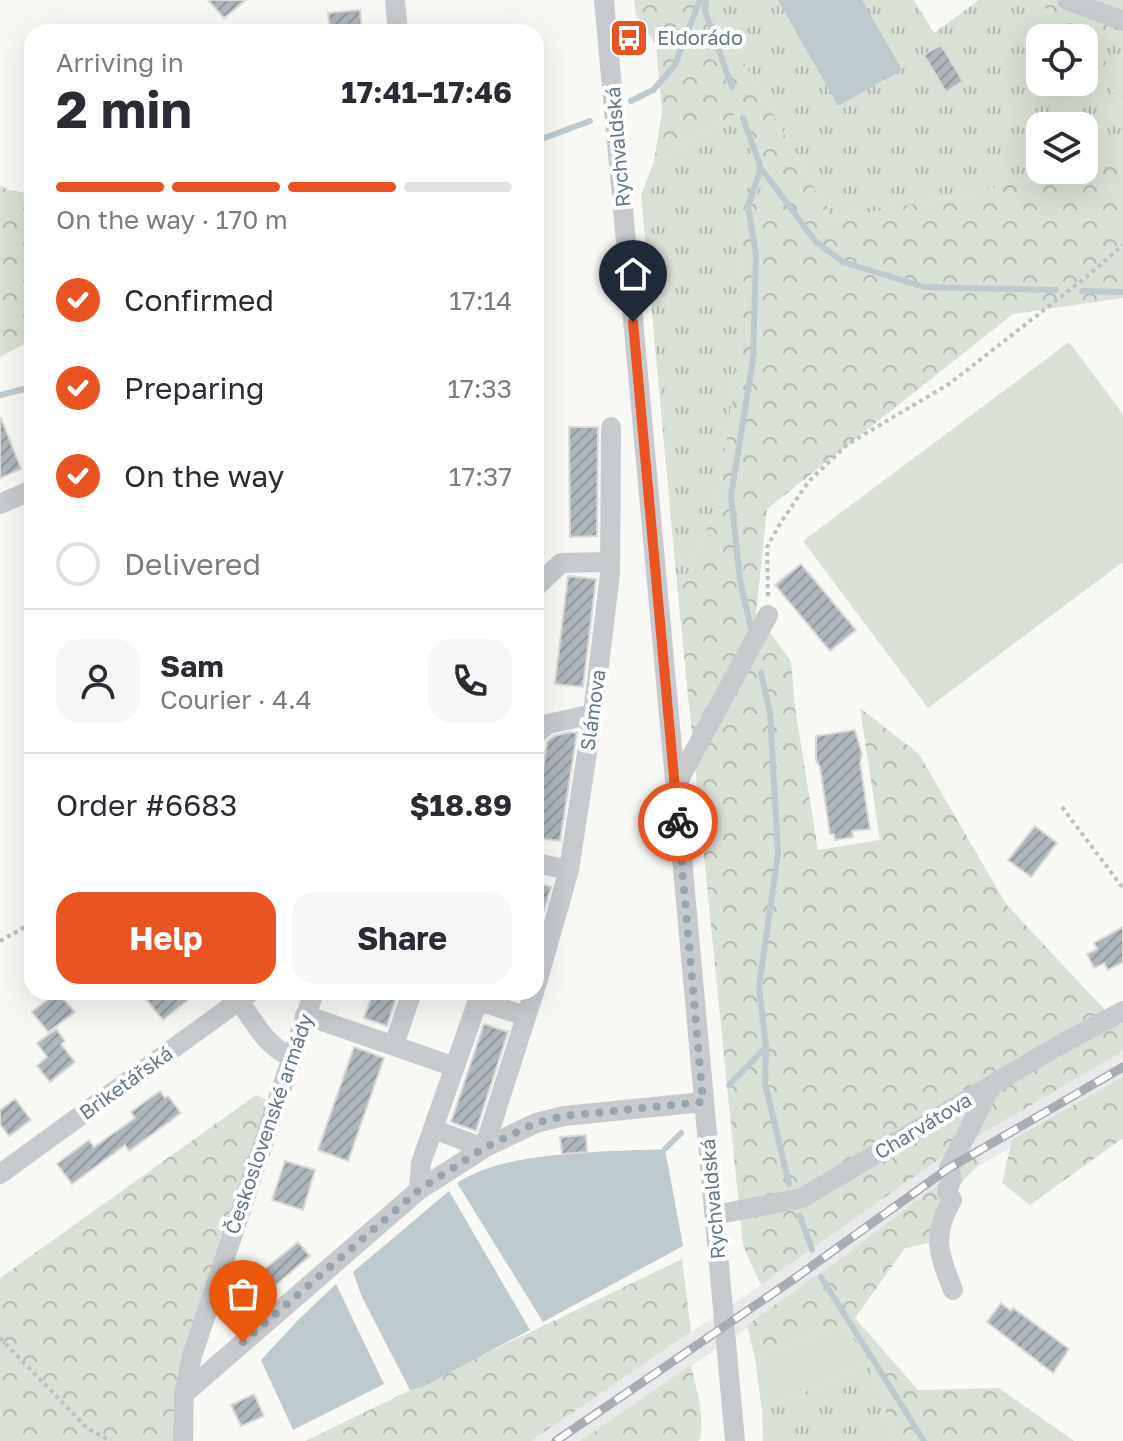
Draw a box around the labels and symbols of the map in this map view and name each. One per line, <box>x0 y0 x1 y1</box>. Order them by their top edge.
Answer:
bus stop icon: Eldorádo <box>608 17 650 59</box>
place label: Eldorádo <box>657 25 743 49</box>
street label: Rychvaldská <box>600 86 634 208</box>
pin <box>599 240 667 322</box>
street label: Slámova <box>574 668 610 752</box>
courier <box>638 782 718 862</box>
street label: Československé armády <box>219 1010 317 1237</box>
street label: Briketářská <box>74 1040 177 1124</box>
street label: Charvátova <box>870 1087 975 1163</box>
street label: Rychvaldská <box>695 1138 729 1260</box>
pin <box>209 1260 277 1342</box>

